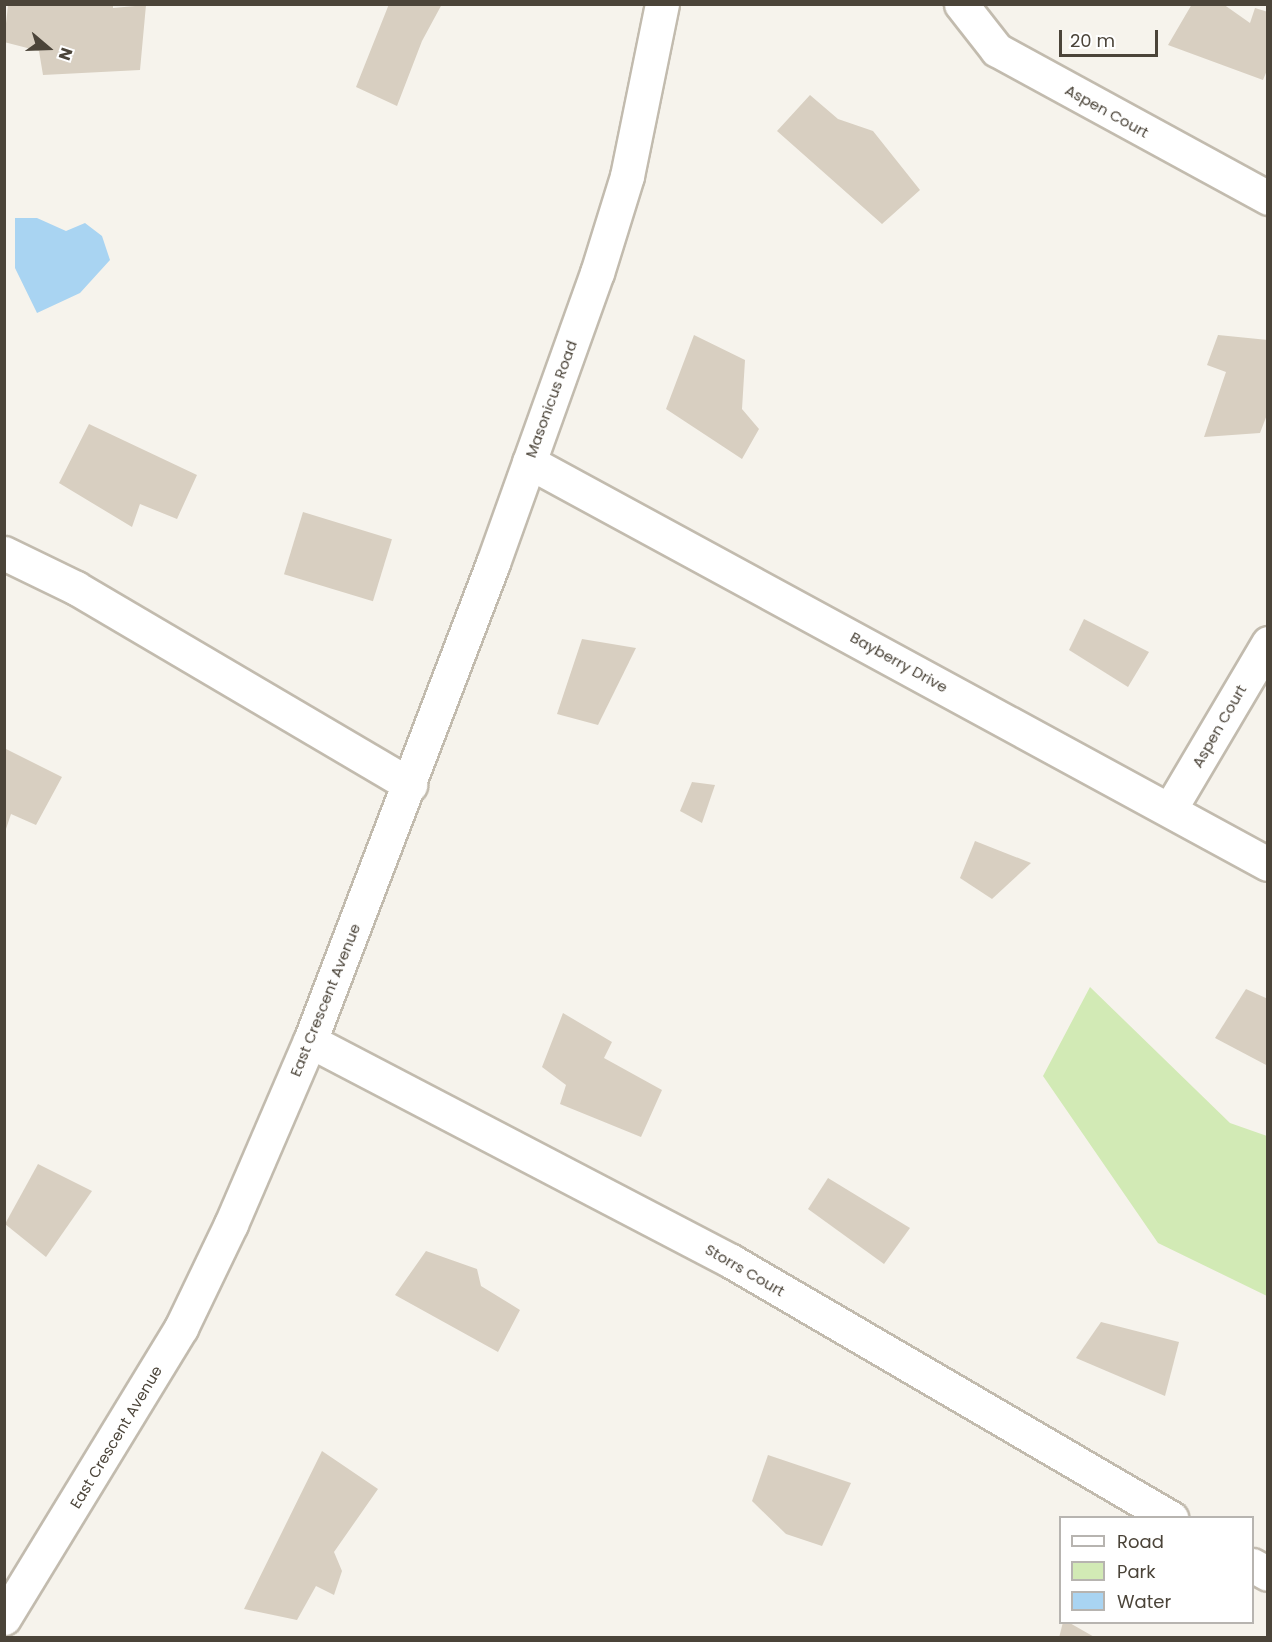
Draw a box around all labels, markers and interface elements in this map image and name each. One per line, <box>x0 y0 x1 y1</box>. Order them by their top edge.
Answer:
north arrow <box>18 18 78 78</box>
scale bar <box>1062 18 1161 56</box>
text: 20 m <box>1070 28 1115 53</box>
text: N <box>53 45 78 63</box>
street label: Aspen Court <box>1062 81 1152 141</box>
street label: Masonicus Road <box>521 338 581 460</box>
street label: Bayberry Drive <box>847 628 951 696</box>
street label: Aspen Court <box>1188 681 1250 771</box>
street label: East Crescent Avenue <box>286 921 364 1079</box>
street label: Storrs Court <box>702 1240 788 1300</box>
street label: East Crescent Avenue <box>66 1362 166 1512</box>
legend <box>1059 1516 1254 1624</box>
text: Road <box>1117 1529 1164 1554</box>
text: Park <box>1117 1559 1156 1584</box>
text: Water <box>1117 1589 1171 1614</box>

